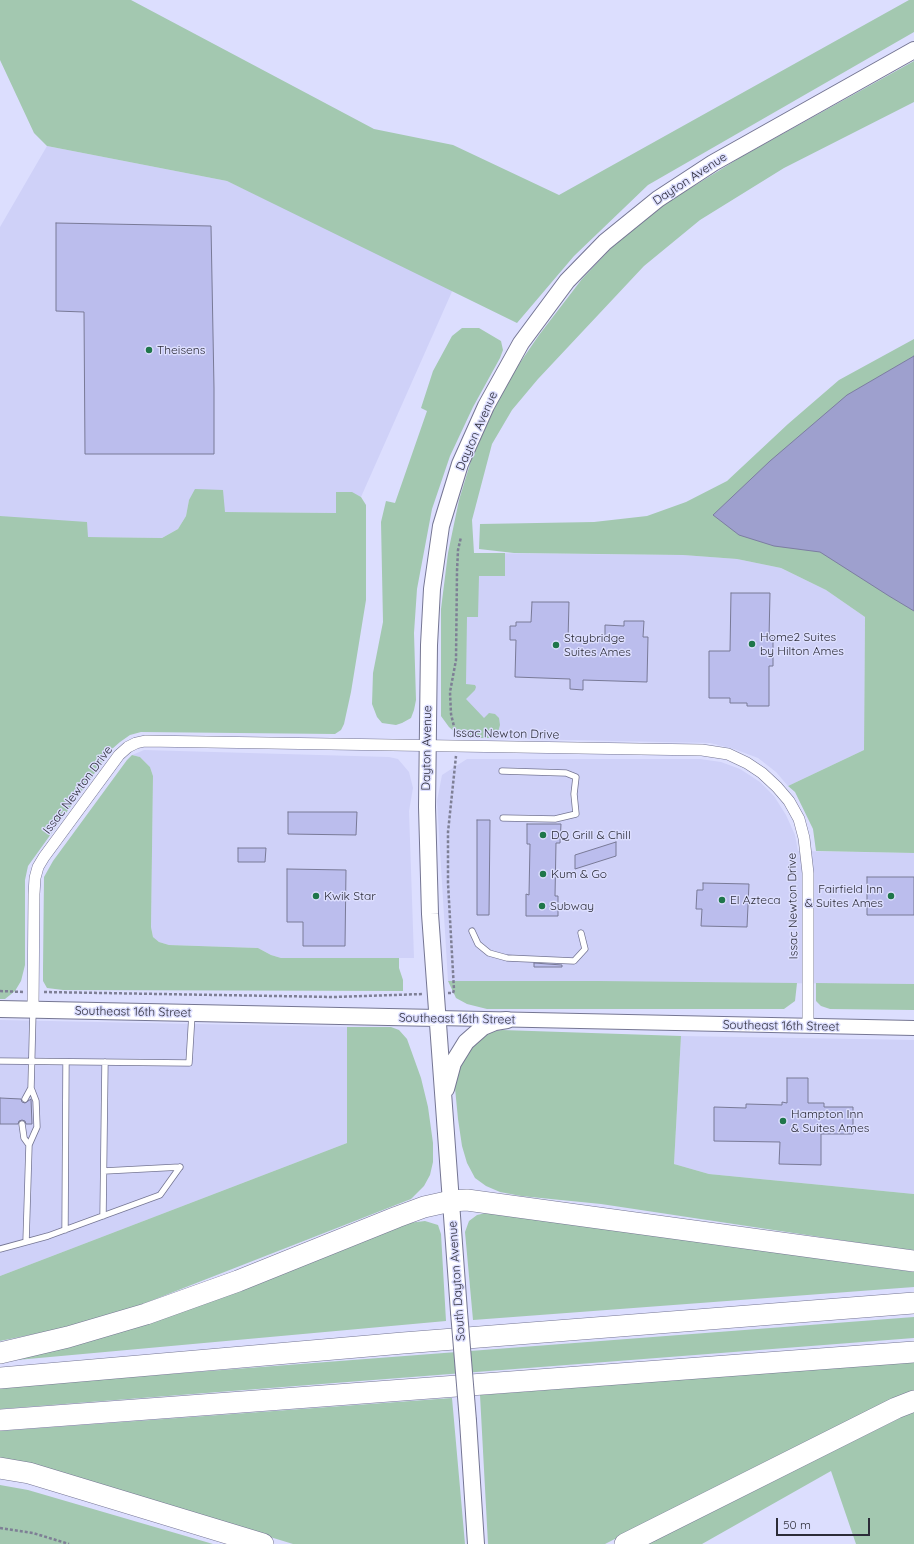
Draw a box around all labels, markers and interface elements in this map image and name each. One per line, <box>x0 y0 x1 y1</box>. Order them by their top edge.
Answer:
street label: Dayton Avenue <box>650 150 730 208</box>
place label: Theisens <box>157 343 205 357</box>
marker: Theisens <box>144 345 154 355</box>
street label: Dayton Avenue <box>453 389 501 473</box>
place label: Home2 Suites by Hilton Ames <box>760 630 844 658</box>
place label: Staybridge Suites Ames <box>564 631 631 659</box>
marker: Home2 Suites by Hilton Ames <box>747 639 757 649</box>
marker: Staybridge Suites Ames <box>551 640 561 650</box>
street label: Dayton Avenue <box>419 705 435 791</box>
street label: Issac Newton Drive <box>453 726 559 742</box>
street label: Issac Newton Drive <box>40 743 116 837</box>
place label: DQ Grill & Chill <box>551 828 631 842</box>
marker: DQ Grill & Chill <box>538 830 548 840</box>
street label: Issac Newton Drive <box>785 853 801 959</box>
place label: Kum & Go <box>551 867 607 881</box>
marker: Kum & Go <box>538 869 548 879</box>
place label: Fairfield Inn & Suites Ames <box>805 882 883 910</box>
place label: Kwik Star <box>324 889 376 903</box>
marker: Kwik Star <box>311 891 321 901</box>
marker: Fairfield Inn & Suites Ames <box>886 891 896 901</box>
place label: El Azteca <box>730 893 781 907</box>
marker: El Azteca <box>717 895 727 905</box>
place label: Subway <box>550 899 594 913</box>
marker: Subway <box>537 901 547 911</box>
street label: Southeast 16th Street <box>75 1004 191 1020</box>
street label: Southeast 16th Street <box>399 1011 515 1027</box>
street label: Southeast 16th Street <box>723 1018 839 1034</box>
place label: Hampton Inn & Suites Ames <box>791 1107 869 1135</box>
marker: Hampton Inn & Suites Ames <box>778 1116 788 1126</box>
street label: South Dayton Avenue <box>446 1221 468 1341</box>
scale bar <box>778 1510 872 1536</box>
text: 50 m <box>783 1517 811 1532</box>

